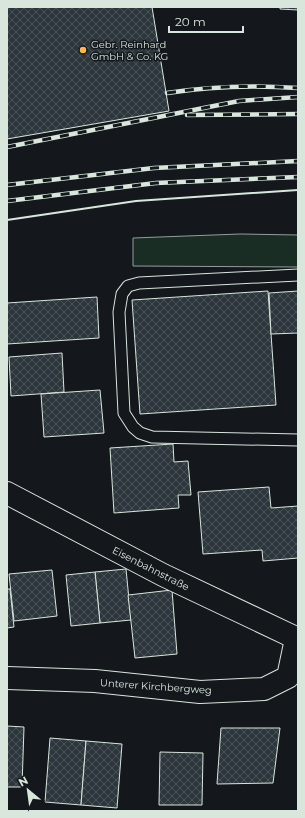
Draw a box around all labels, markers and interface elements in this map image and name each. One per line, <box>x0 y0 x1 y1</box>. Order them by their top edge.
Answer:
scale bar <box>169 8 243 34</box>
text: 20 m <box>175 14 206 29</box>
place label: Gebr. Reinhard GmbH & Co. KG <box>91 38 168 63</box>
marker: Gebr. Reinhard GmbH & Co. KG <box>78 45 88 55</box>
street label: Eisenbahnstraße <box>110 543 191 593</box>
street label: Unterer Kirchbergweg <box>100 676 212 697</box>
north arrow <box>8 770 48 810</box>
text: N <box>16 773 30 790</box>

